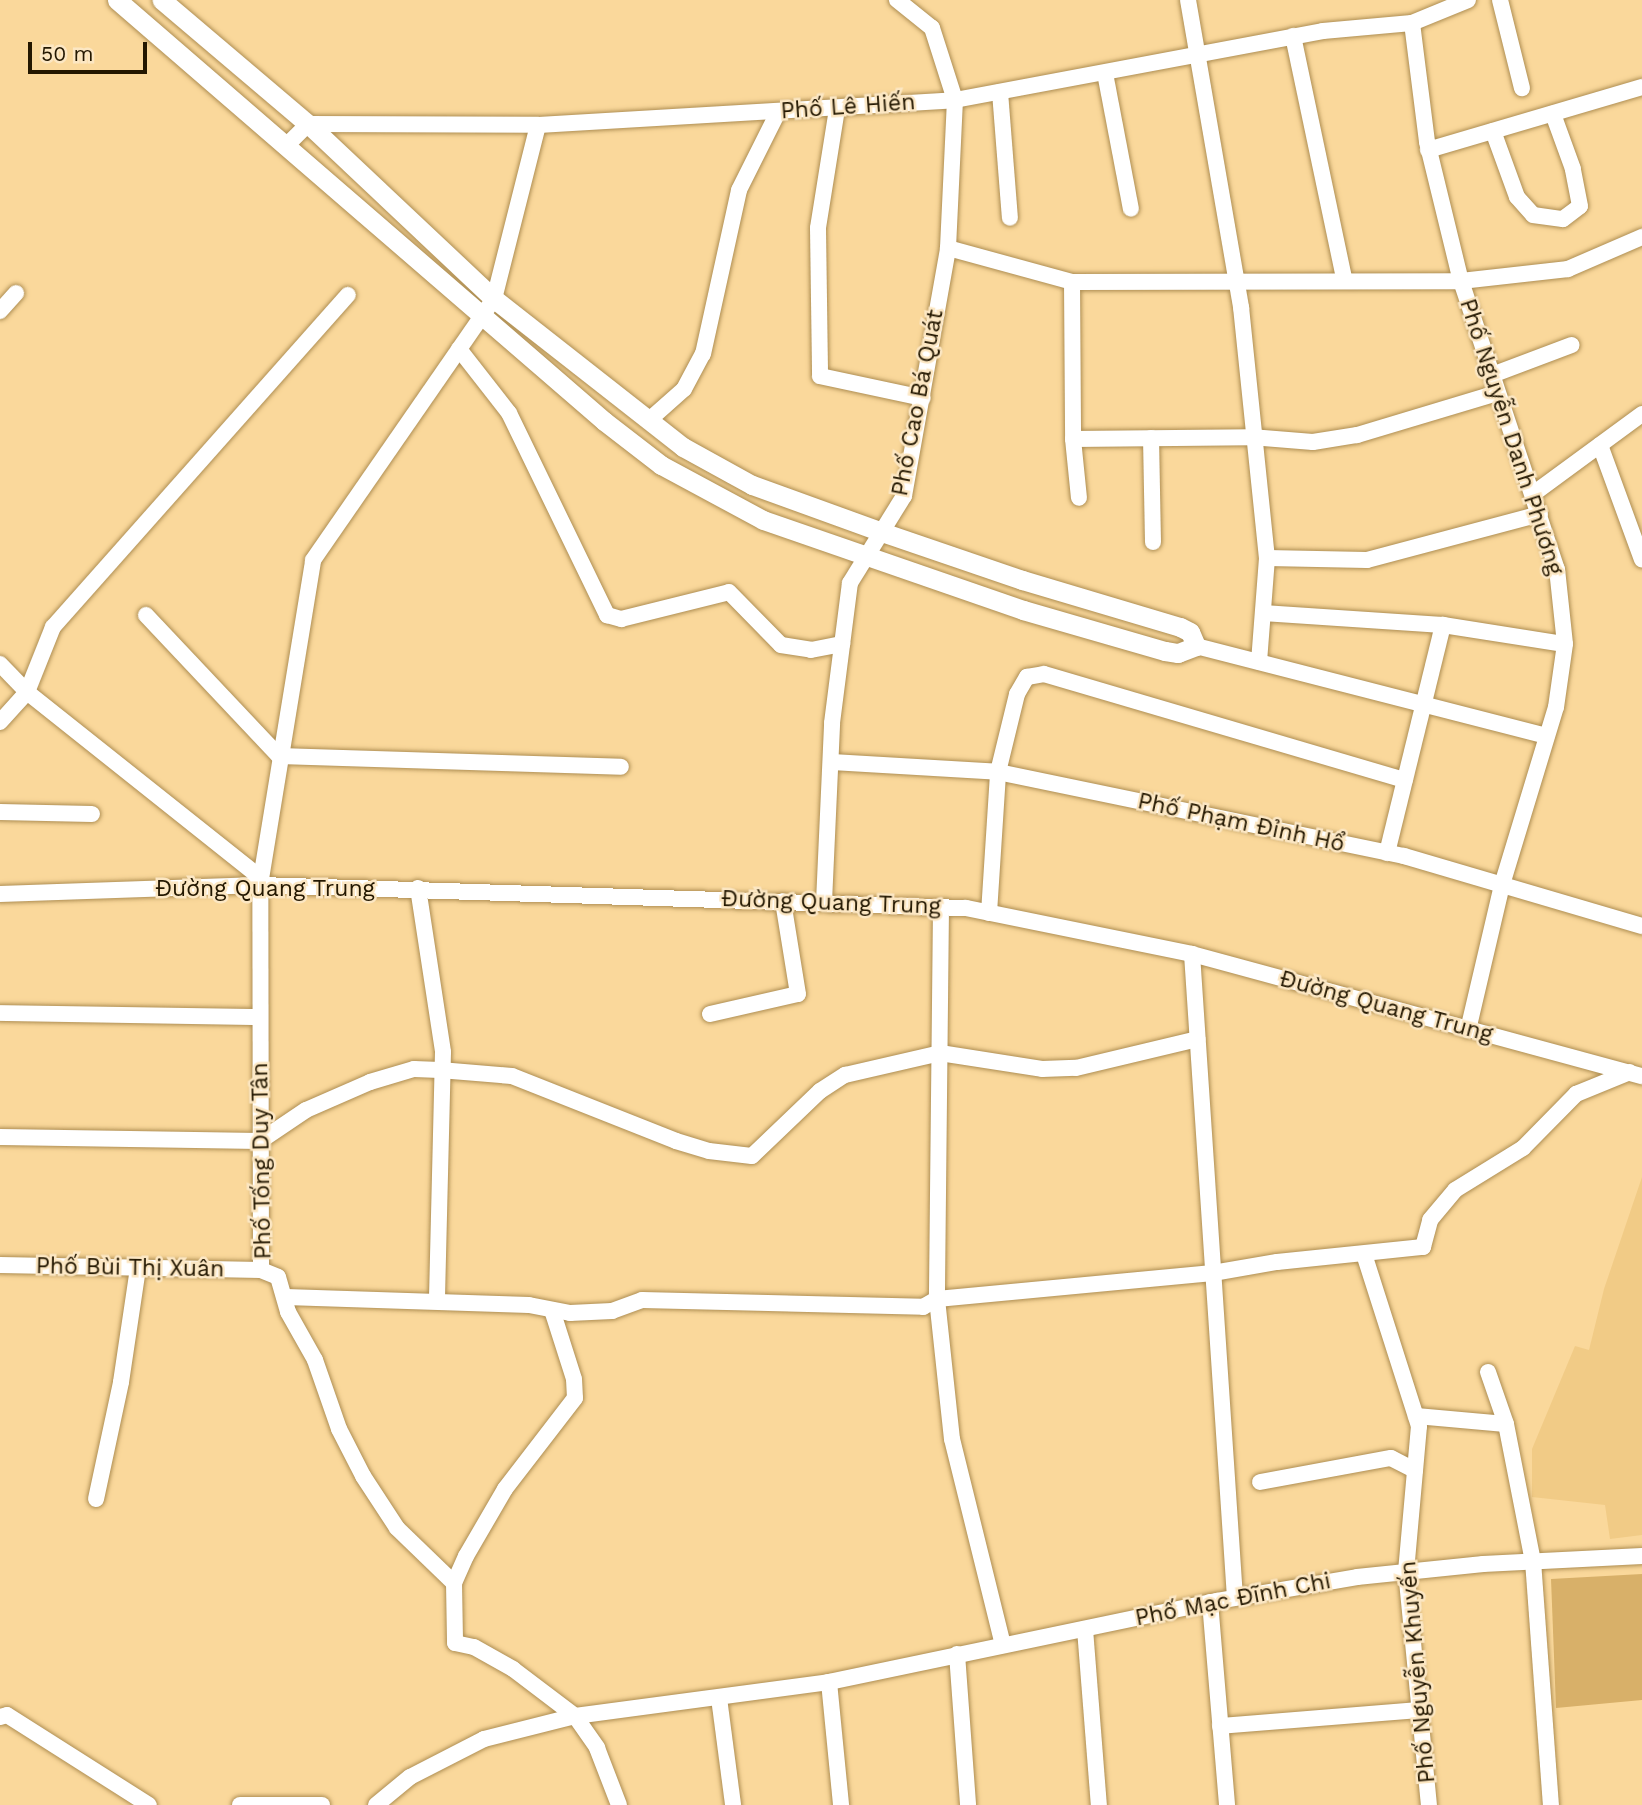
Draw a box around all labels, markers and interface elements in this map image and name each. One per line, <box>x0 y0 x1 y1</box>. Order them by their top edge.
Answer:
scale bar <box>32 28 150 72</box>
text: 50 m <box>41 41 93 66</box>
street label: Phố Lê Hiến <box>780 89 916 125</box>
street label: Phố Nguyễn Danh Phương <box>1453 295 1569 579</box>
street label: Phố Cao Bá Quát <box>886 307 950 499</box>
street label: Phố Phạm Đỉnh Hổ <box>1135 788 1347 858</box>
street label: Đường Quang Trung <box>155 875 375 903</box>
street label: Đường Quang Trung <box>720 885 942 921</box>
street label: Đường Quang Trung <box>1276 965 1496 1049</box>
street label: Phố Tống Duy Tân <box>246 1061 278 1261</box>
street label: Phố Bùi Thị Xuân <box>35 1253 225 1283</box>
street label: Phố Nguyễn Khuyến <box>1395 1560 1441 1784</box>
street label: Phố Mạc Đĩnh Chi <box>1133 1568 1333 1632</box>

